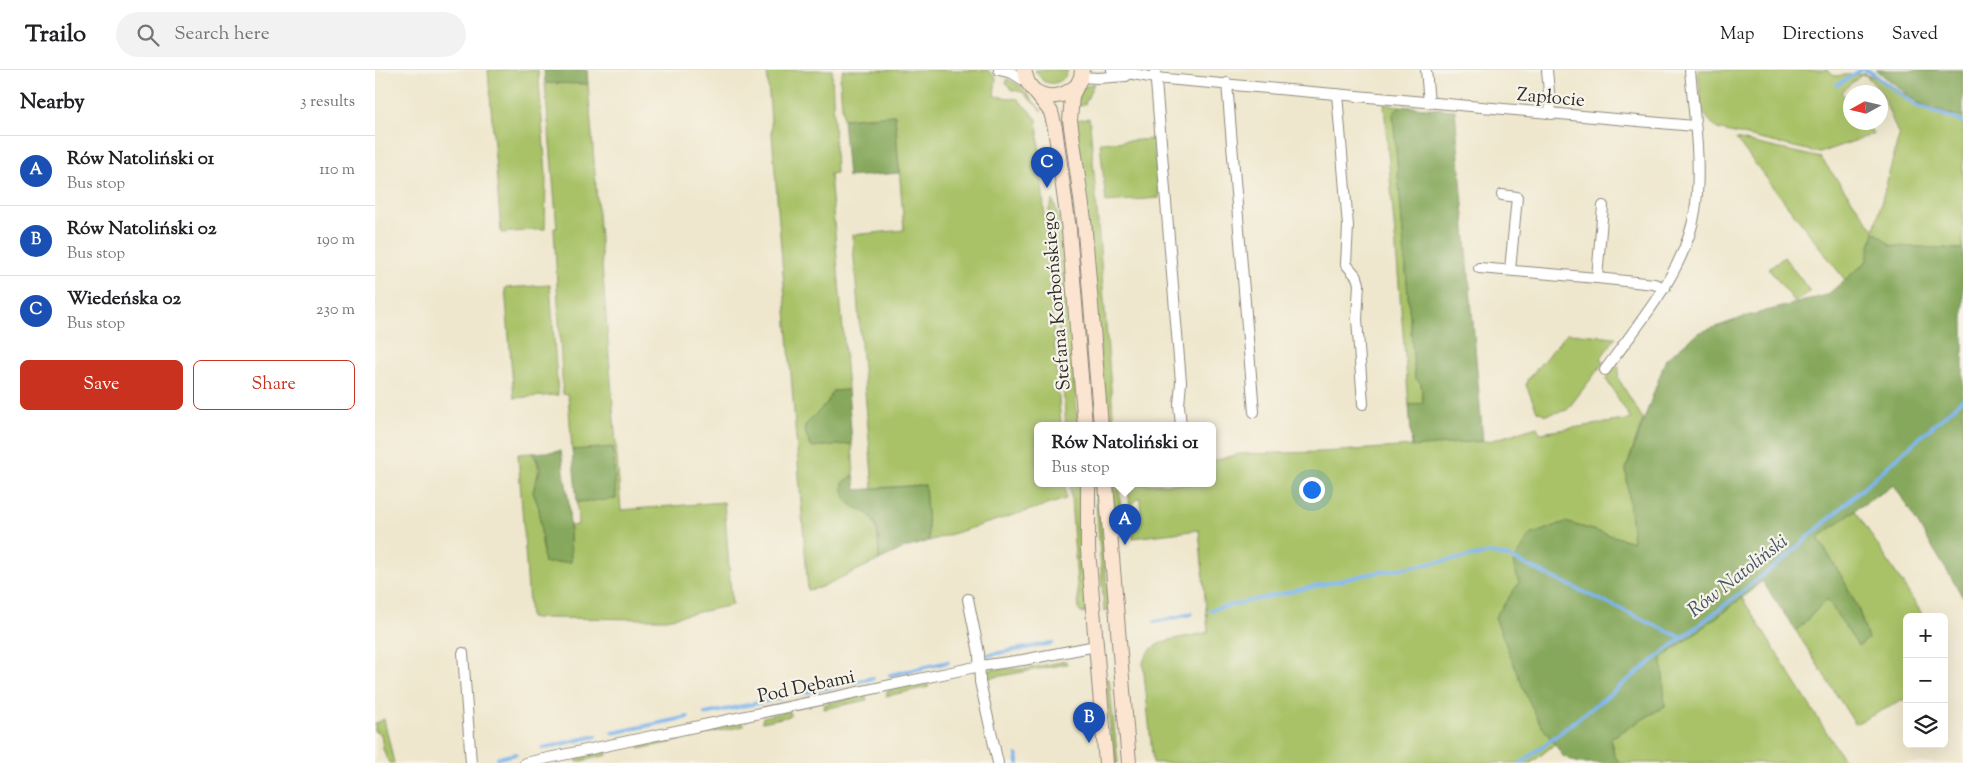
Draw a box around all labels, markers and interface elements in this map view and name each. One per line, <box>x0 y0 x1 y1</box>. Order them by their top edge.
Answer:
search box <box>116 12 466 57</box>
text: Trailo <box>25 18 86 52</box>
icon: search <box>134 21 162 49</box>
text: Search here <box>174 21 270 48</box>
text: Map <box>1720 22 1755 48</box>
text: Directions <box>1783 22 1864 48</box>
text: Saved <box>1892 22 1938 48</box>
street label: Zapłocie <box>1516 82 1586 115</box>
north arrow <box>1843 85 1888 130</box>
text: Nearby <box>20 88 85 118</box>
text: 3 results <box>300 91 355 114</box>
text: Rów Natoliński 01 <box>67 146 214 173</box>
pin: C <box>1031 147 1063 188</box>
text: A <box>30 159 43 182</box>
text: 110 m <box>319 159 355 182</box>
text: Bus stop <box>67 173 125 196</box>
street label: Stefana Korbońskiego <box>1036 210 1079 392</box>
text: Rów Natoliński 02 <box>67 216 217 243</box>
text: B <box>31 229 41 252</box>
text: 190 m <box>317 229 355 252</box>
text: Bus stop <box>67 243 125 266</box>
text: Wiedeńska 02 <box>67 286 181 313</box>
text: C <box>30 299 42 322</box>
text: 230 m <box>316 299 355 322</box>
text: Bus stop <box>67 313 125 336</box>
button: Save <box>20 360 183 410</box>
button: Share <box>193 360 355 410</box>
popup <box>1034 422 1216 487</box>
text: Rów Natoliński 01 <box>1051 430 1199 457</box>
text: Bus stop <box>1051 457 1110 480</box>
your location <box>1299 477 1325 503</box>
pin: A <box>1109 504 1141 545</box>
water label: Rów Natoliński <box>1682 528 1795 625</box>
map controls <box>1903 613 1948 748</box>
button: + <box>1903 613 1948 658</box>
button: − <box>1903 658 1948 703</box>
street label: Pod Dębami <box>755 664 858 711</box>
pin: B <box>1073 702 1105 743</box>
button: layers <box>1903 703 1948 748</box>

